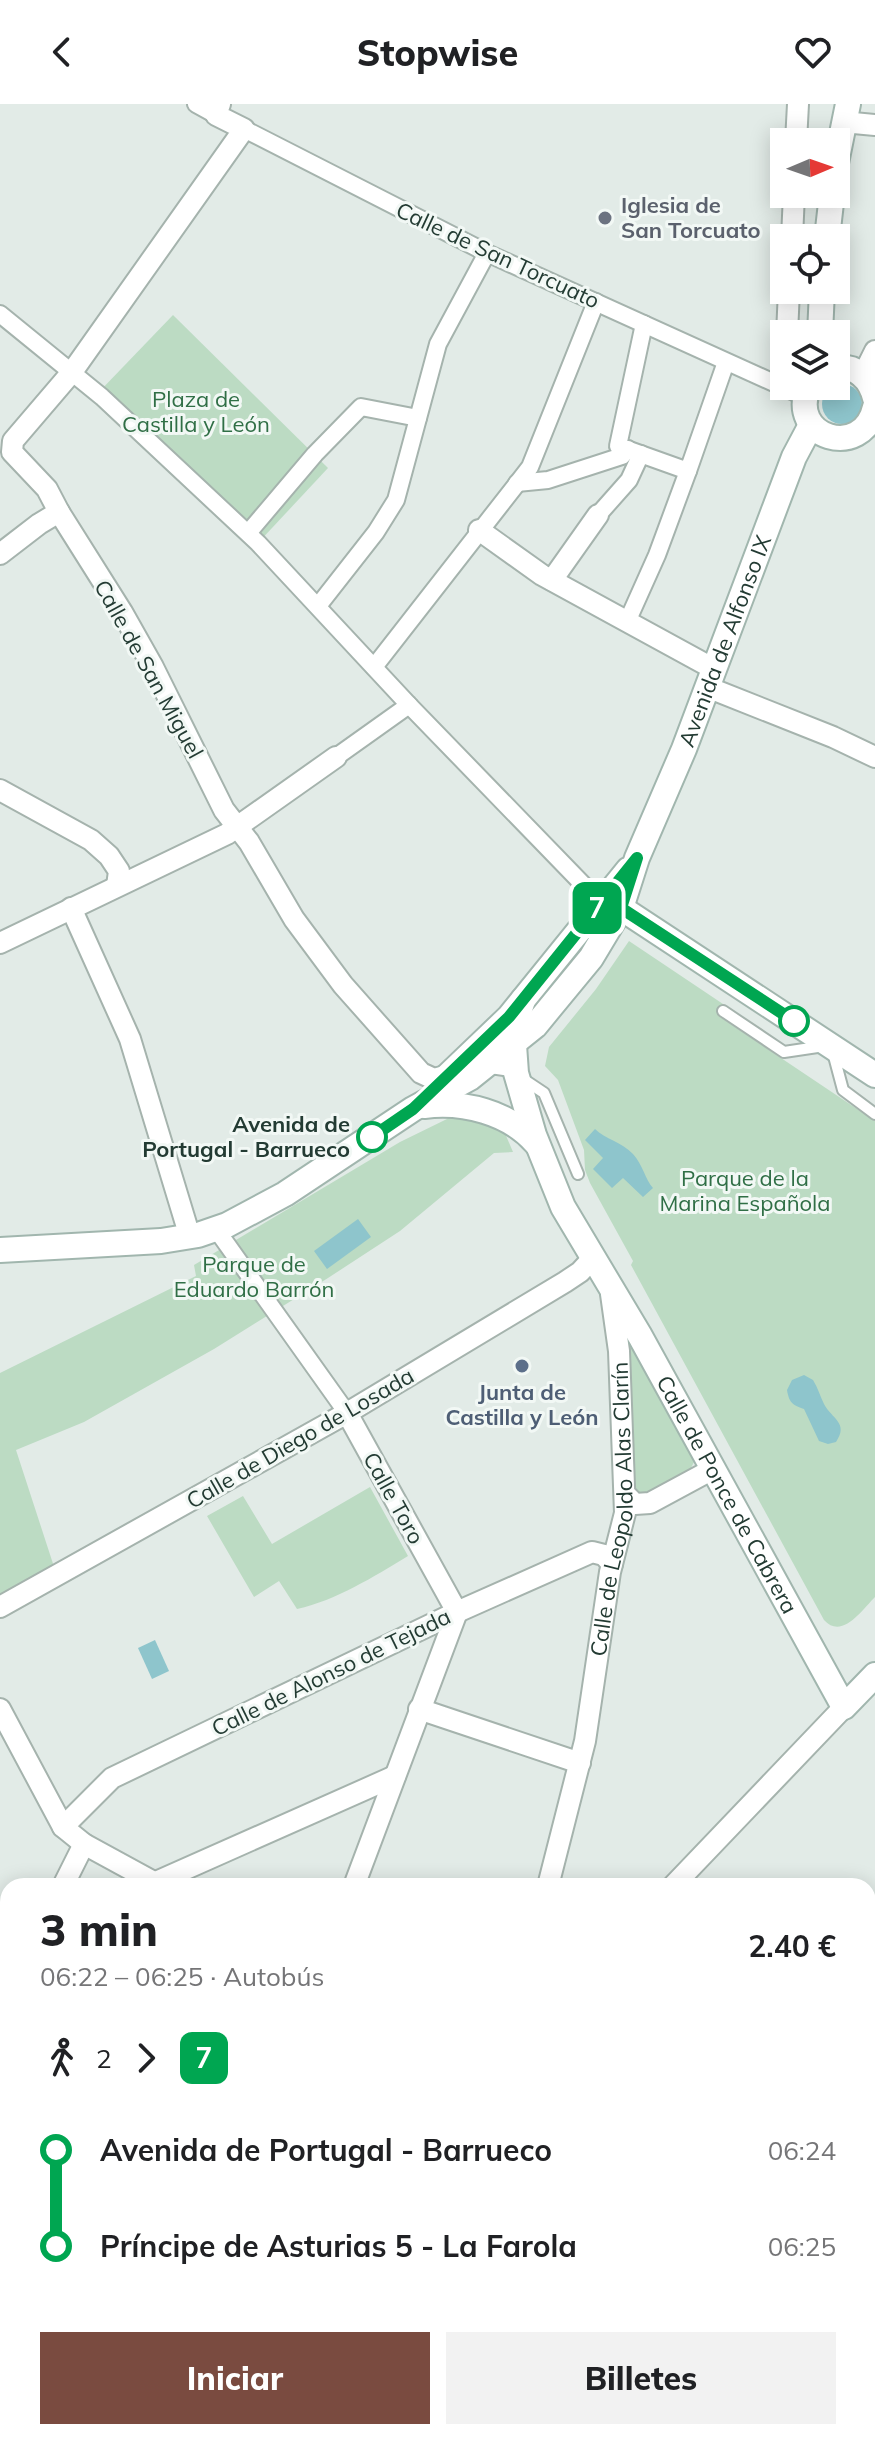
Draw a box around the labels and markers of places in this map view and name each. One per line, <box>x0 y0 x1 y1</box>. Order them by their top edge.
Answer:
place label: Iglesia de San Torcuato <box>621 191 761 244</box>
marker: Iglesia de San Torcuato <box>596 209 614 227</box>
unlabelled marker <box>779 1006 809 1036</box>
place label: Avenida de Portugal - Barrueco <box>142 1110 350 1163</box>
marker: Avenida de Portugal - Barrueco <box>357 1122 387 1152</box>
marker: Junta de Castilla y León <box>513 1357 531 1375</box>
place label: Junta de Castilla y León <box>446 1378 599 1431</box>

